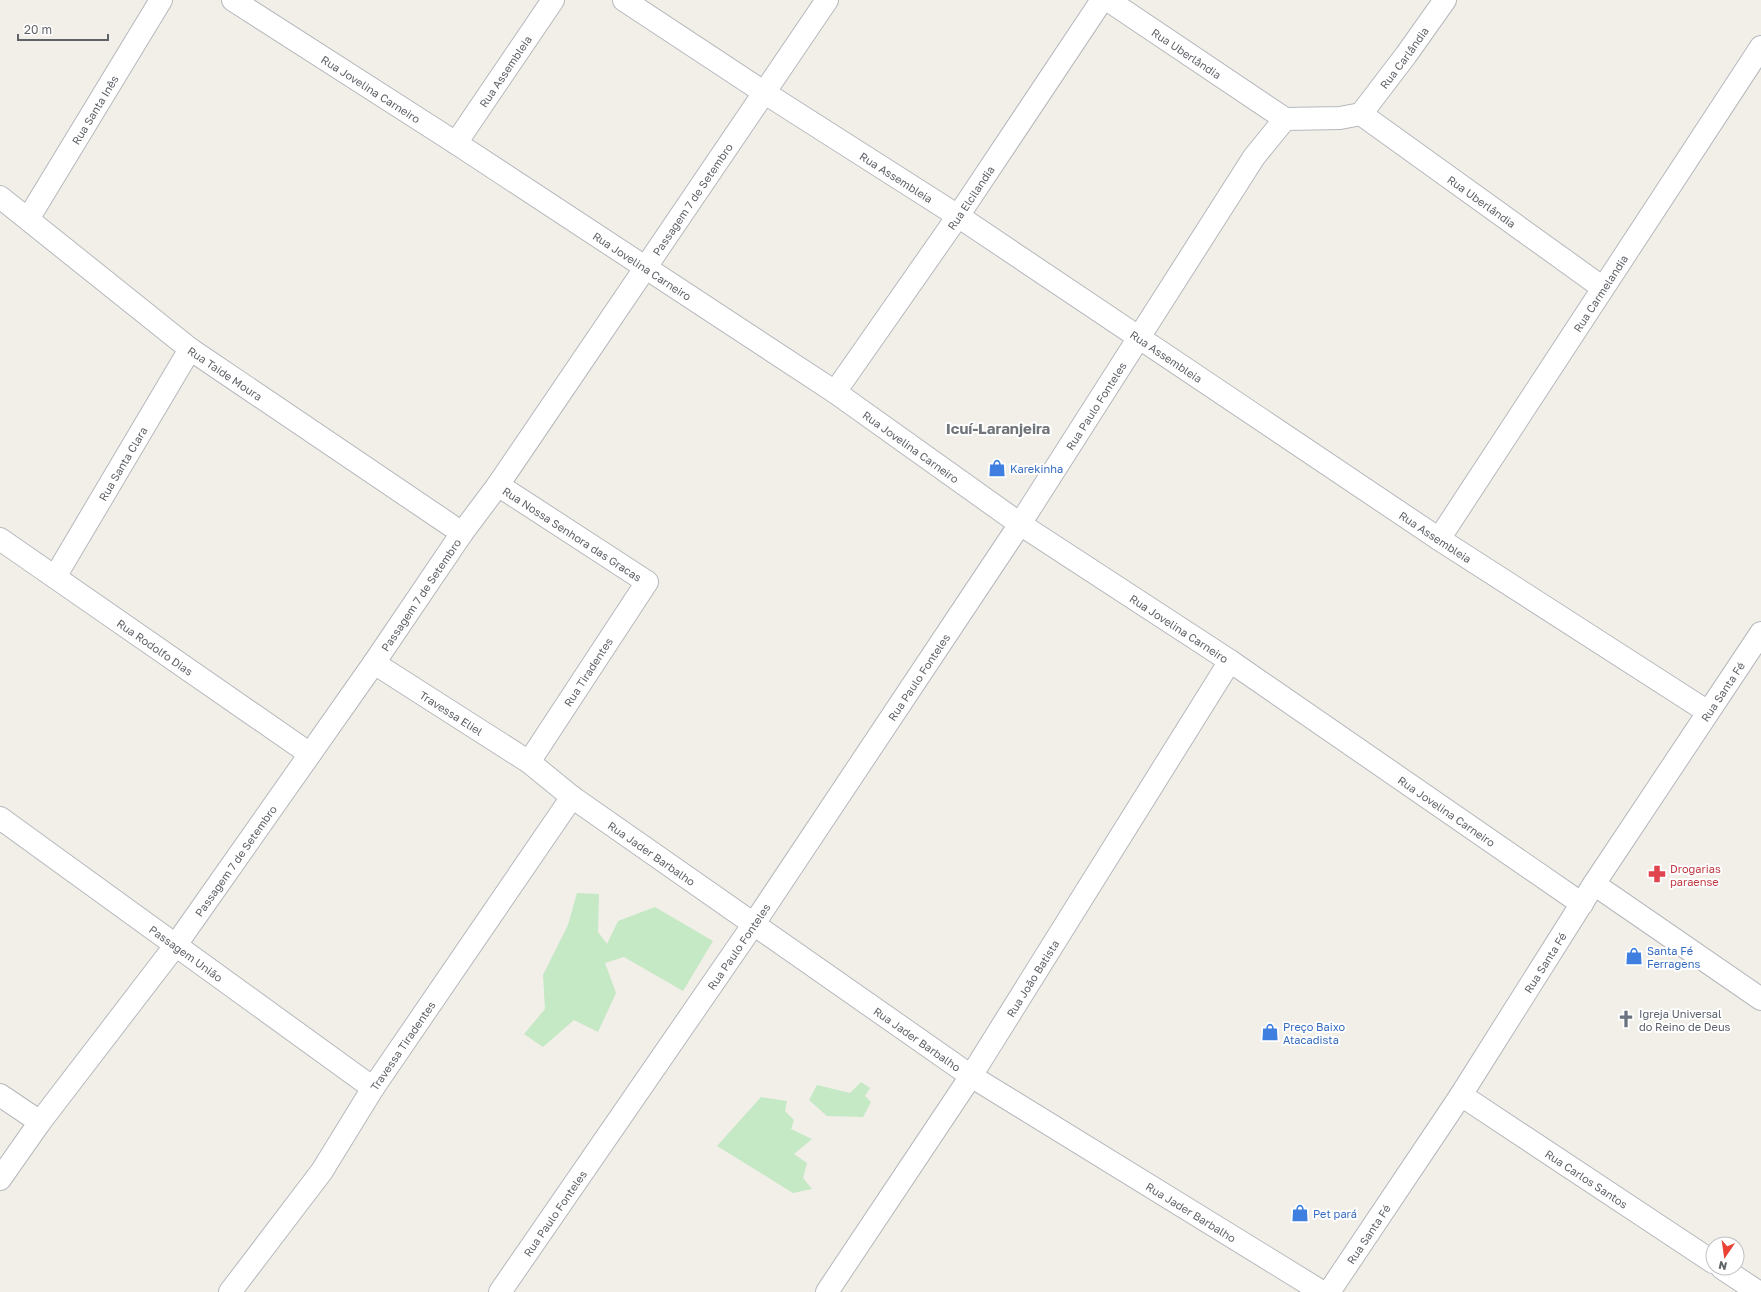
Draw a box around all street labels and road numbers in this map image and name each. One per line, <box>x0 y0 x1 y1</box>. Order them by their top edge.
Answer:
street label: Rua Carlândia <box>1377 24 1431 91</box>
street label: Rua Uberlândia <box>1150 25 1224 81</box>
street label: Rua Assembleia <box>476 33 534 109</box>
street label: Rua Jovelina Carneiro <box>319 52 423 125</box>
street label: Rua Santa Inês <box>68 72 120 147</box>
street label: Passagem 7 de Setembro <box>649 140 735 258</box>
street label: Rua Assembleia <box>858 149 935 205</box>
street label: Rua Elcilandia <box>944 163 996 232</box>
street label: Rua Uberlândia <box>1445 172 1519 230</box>
street label: Rua Jovelina Carneiro <box>591 229 694 303</box>
street label: Rua Carmelandia <box>1570 252 1630 334</box>
street label: Rua Assembleia <box>1128 327 1205 385</box>
street label: Rua Taide Moura <box>186 343 265 403</box>
street label: Rua Paulo Fonteles <box>1063 359 1128 452</box>
street label: Rua Jovelina Carneiro <box>861 408 962 485</box>
street label: Rua Santa Clara <box>95 424 149 503</box>
street label: Rua Nossa Senhora das Gracas <box>501 484 645 584</box>
street label: Rua Assembleia <box>1397 508 1474 565</box>
street label: Passagem 7 de Setembro <box>378 536 463 653</box>
street label: Rua Jovelina Carneiro <box>1128 591 1231 665</box>
street label: Rua Rodolfo Dias <box>115 616 196 678</box>
street label: Rua Paulo Fonteles <box>885 631 952 723</box>
street label: Rua Tiradentes <box>561 635 615 709</box>
street label: Rua Santa Fé <box>1698 659 1747 724</box>
street label: Travessa Eliel <box>418 688 486 738</box>
street label: Rua Jovelina Carneiro <box>1396 773 1498 849</box>
street label: Passagem 7 de Setembro <box>192 802 279 919</box>
street label: Rua Jader Barbalho <box>606 818 698 888</box>
street label: Rua Paulo Fonteles <box>704 900 772 992</box>
street label: Passagem União <box>147 922 226 984</box>
street label: Rua Santa Fé <box>1521 930 1569 995</box>
street label: Rua João Batista <box>1003 937 1061 1019</box>
street label: Travessa Tiradentes <box>367 998 437 1093</box>
street label: Rua Jader Barbalho <box>872 1004 964 1074</box>
street label: Rua Carlos Santos <box>1543 1146 1631 1211</box>
street label: Rua Paulo Fonteles <box>520 1167 589 1259</box>
street label: Rua Jader Barbalho <box>1144 1179 1239 1244</box>
street label: Rua Santa Fé <box>1343 1202 1393 1266</box>

